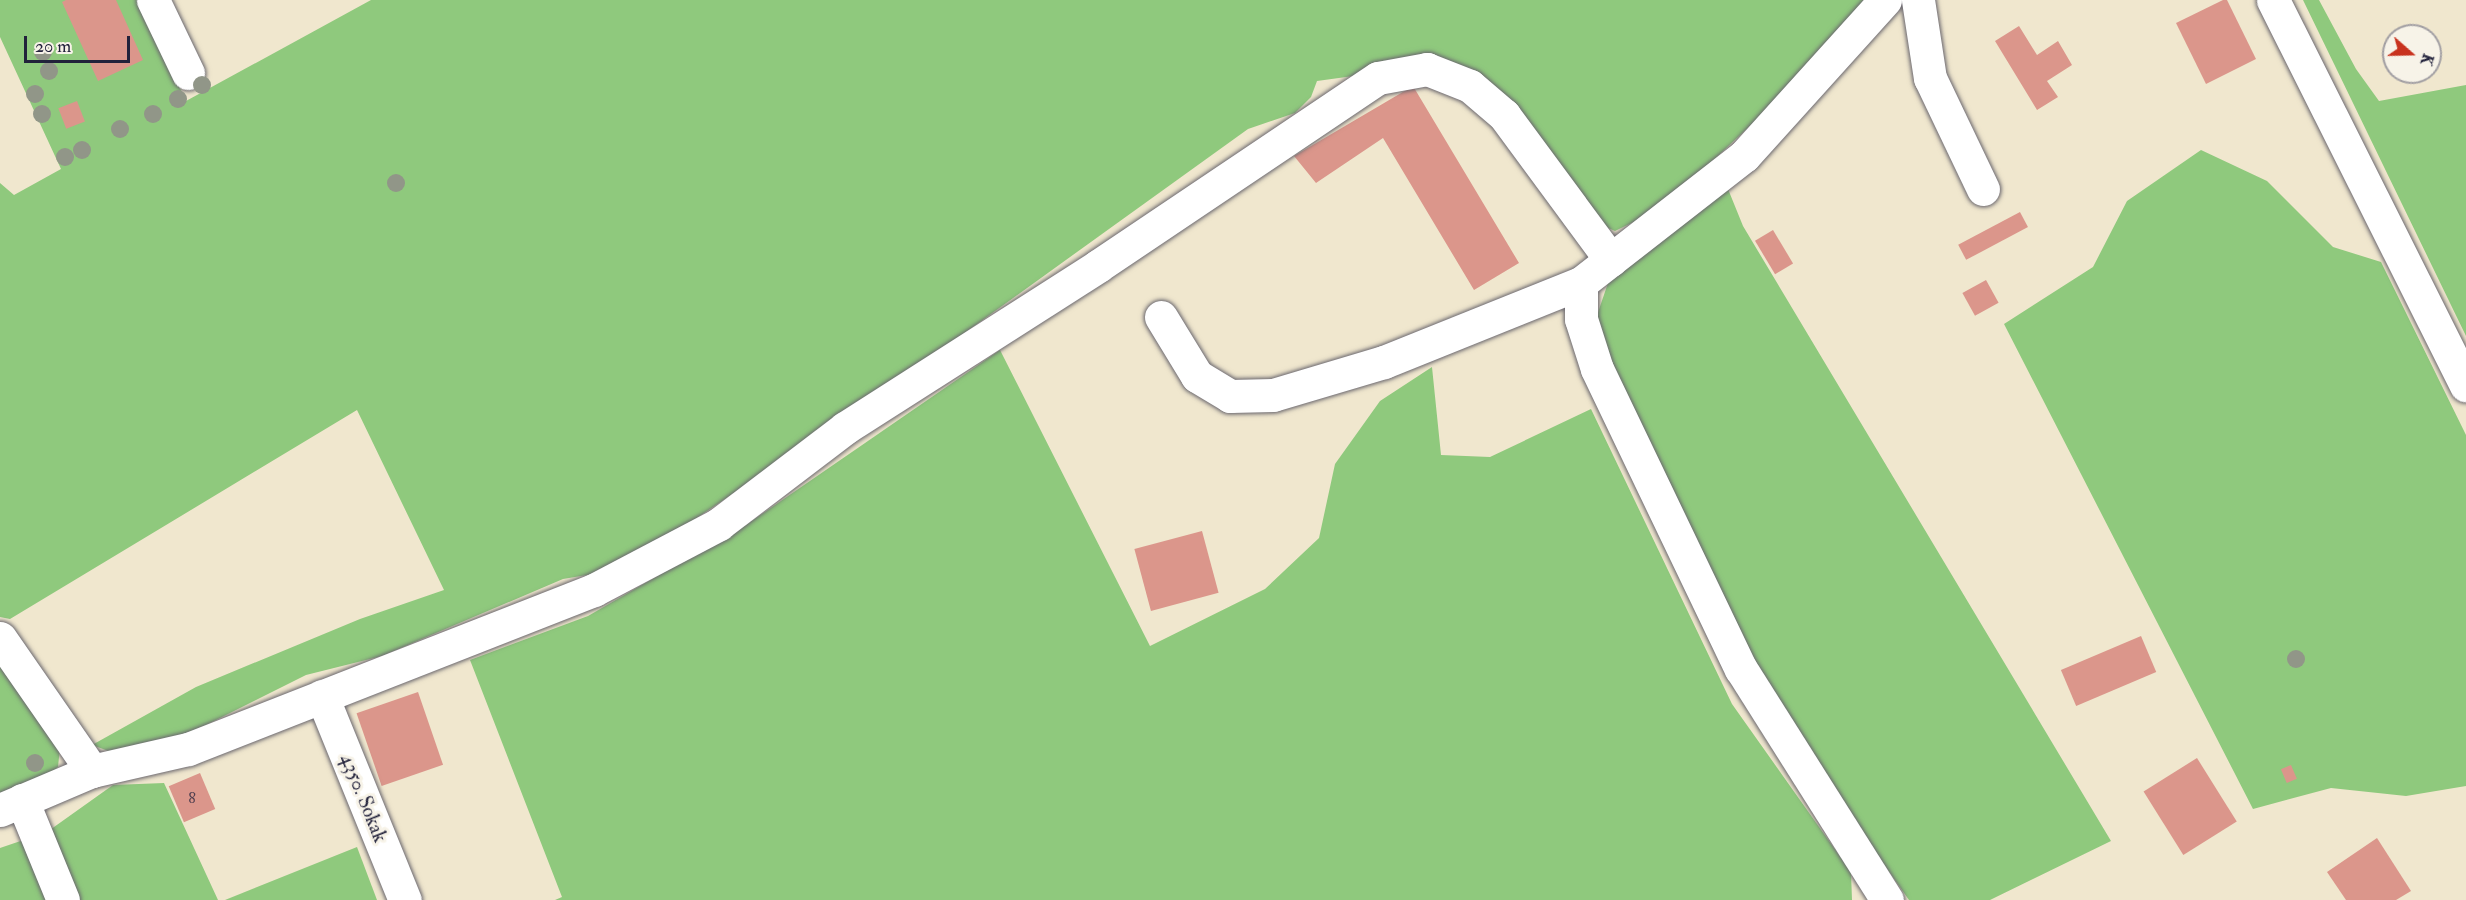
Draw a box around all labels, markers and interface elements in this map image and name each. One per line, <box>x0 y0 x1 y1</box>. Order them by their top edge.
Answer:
scale bar <box>27 24 134 62</box>
north arrow <box>2382 24 2442 84</box>
text: 20 m <box>35 35 71 58</box>
text: K <box>2416 51 2438 68</box>
street label: 4350. Sokak <box>335 750 393 846</box>
house number: 8 <box>188 788 196 808</box>

